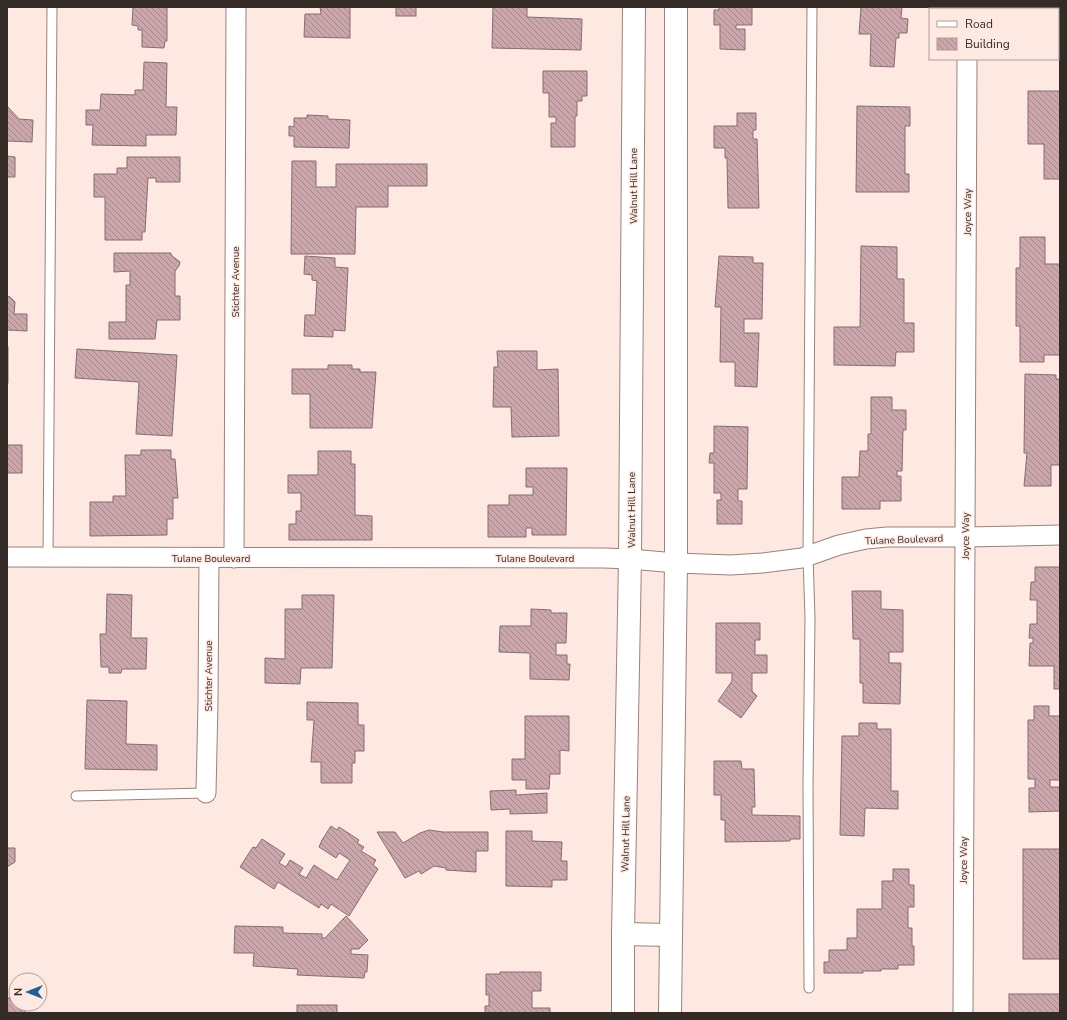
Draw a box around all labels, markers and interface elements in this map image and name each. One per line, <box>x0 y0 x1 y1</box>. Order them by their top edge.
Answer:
legend <box>929 8 1059 60</box>
text: Road <box>965 16 993 32</box>
text: Building <box>965 36 1010 52</box>
street label: Walnut Hill Lane <box>627 148 641 224</box>
street label: Joyce Way <box>961 188 975 237</box>
street label: Stichter Avenue <box>229 246 243 318</box>
street label: Walnut Hill Lane <box>625 472 639 548</box>
street label: Joyce Way <box>959 512 973 561</box>
street label: Tulane Boulevard <box>865 532 944 548</box>
street label: Tulane Boulevard <box>172 552 250 566</box>
street label: Tulane Boulevard <box>496 552 574 566</box>
street label: Stichter Avenue <box>202 640 216 712</box>
street label: Walnut Hill Lane <box>618 796 634 872</box>
street label: Joyce Way <box>957 836 971 885</box>
north arrow <box>8 972 48 1012</box>
text: N <box>11 988 26 996</box>

